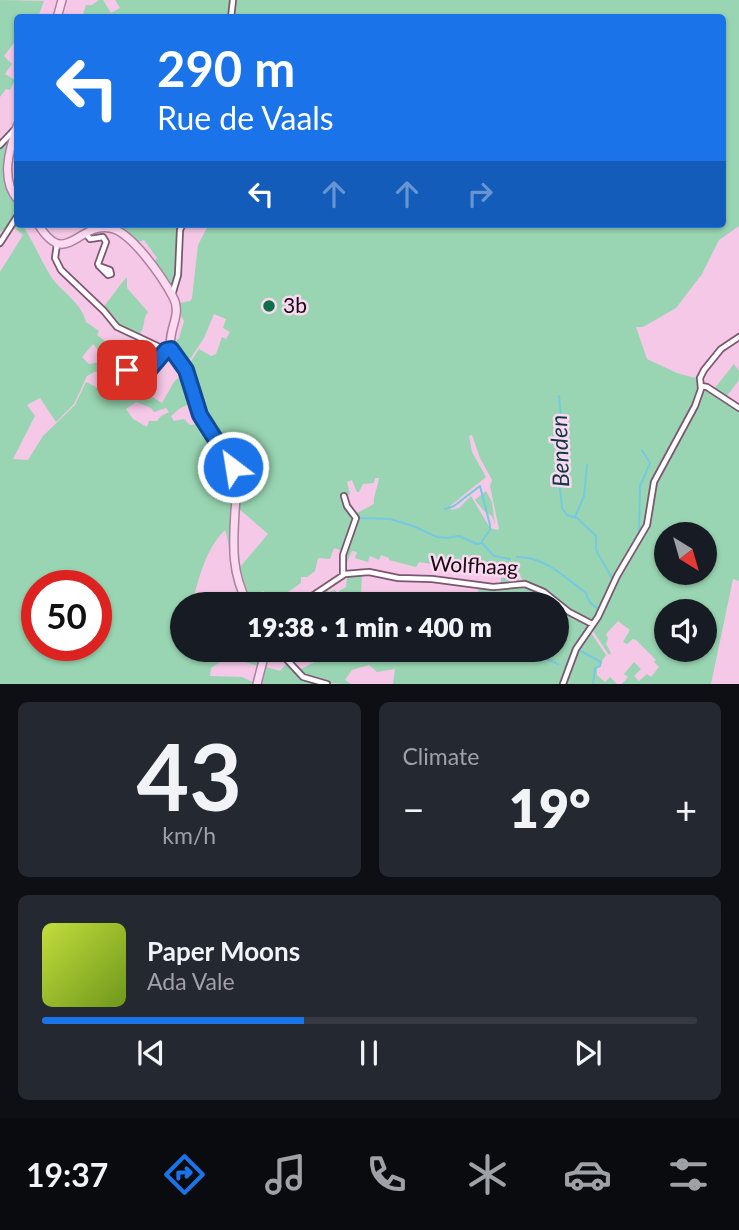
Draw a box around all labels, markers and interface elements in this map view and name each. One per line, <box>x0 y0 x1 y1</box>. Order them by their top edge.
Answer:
text: 290 m <box>157 39 295 97</box>
icon: left <box>42 42 133 133</box>
text: Rue de Vaals <box>157 98 334 137</box>
icon: left <box>242 175 280 213</box>
icon: ahead <box>315 175 353 213</box>
icon: ahead <box>388 175 426 213</box>
icon: right <box>461 175 499 213</box>
place label: 3b <box>283 292 307 317</box>
marker: 3b <box>261 298 277 314</box>
pin <box>97 340 157 400</box>
icon: arrive <box>108 351 146 389</box>
water label: Benden <box>544 414 574 488</box>
position arrow <box>196 430 270 504</box>
north arrow <box>654 522 718 584</box>
map controls <box>654 522 717 662</box>
street label: Wolfhaag <box>429 550 519 579</box>
speed limit sign: 50 <box>21 570 112 661</box>
button: sound <box>654 599 717 662</box>
text: 19:38 · 1 min · 400 m <box>247 611 492 643</box>
text: 43 <box>136 721 242 830</box>
text: Climate <box>403 742 479 770</box>
text: 19° <box>509 777 591 839</box>
text: − <box>403 786 425 832</box>
text: + <box>675 786 697 832</box>
text: km/h <box>162 821 216 849</box>
text: Paper Moons <box>147 935 300 967</box>
text: Ada Vale <box>147 967 235 995</box>
icon: previous <box>132 1034 170 1072</box>
icon: pause <box>350 1034 388 1072</box>
icon: next <box>569 1034 607 1072</box>
icon: directions <box>160 1150 209 1199</box>
icon: music <box>261 1150 310 1199</box>
icon: phone <box>362 1150 411 1199</box>
icon: climate <box>463 1150 512 1199</box>
icon: car <box>563 1150 612 1199</box>
icon: filters <box>664 1150 713 1199</box>
text: 19:37 <box>26 1155 108 1194</box>

